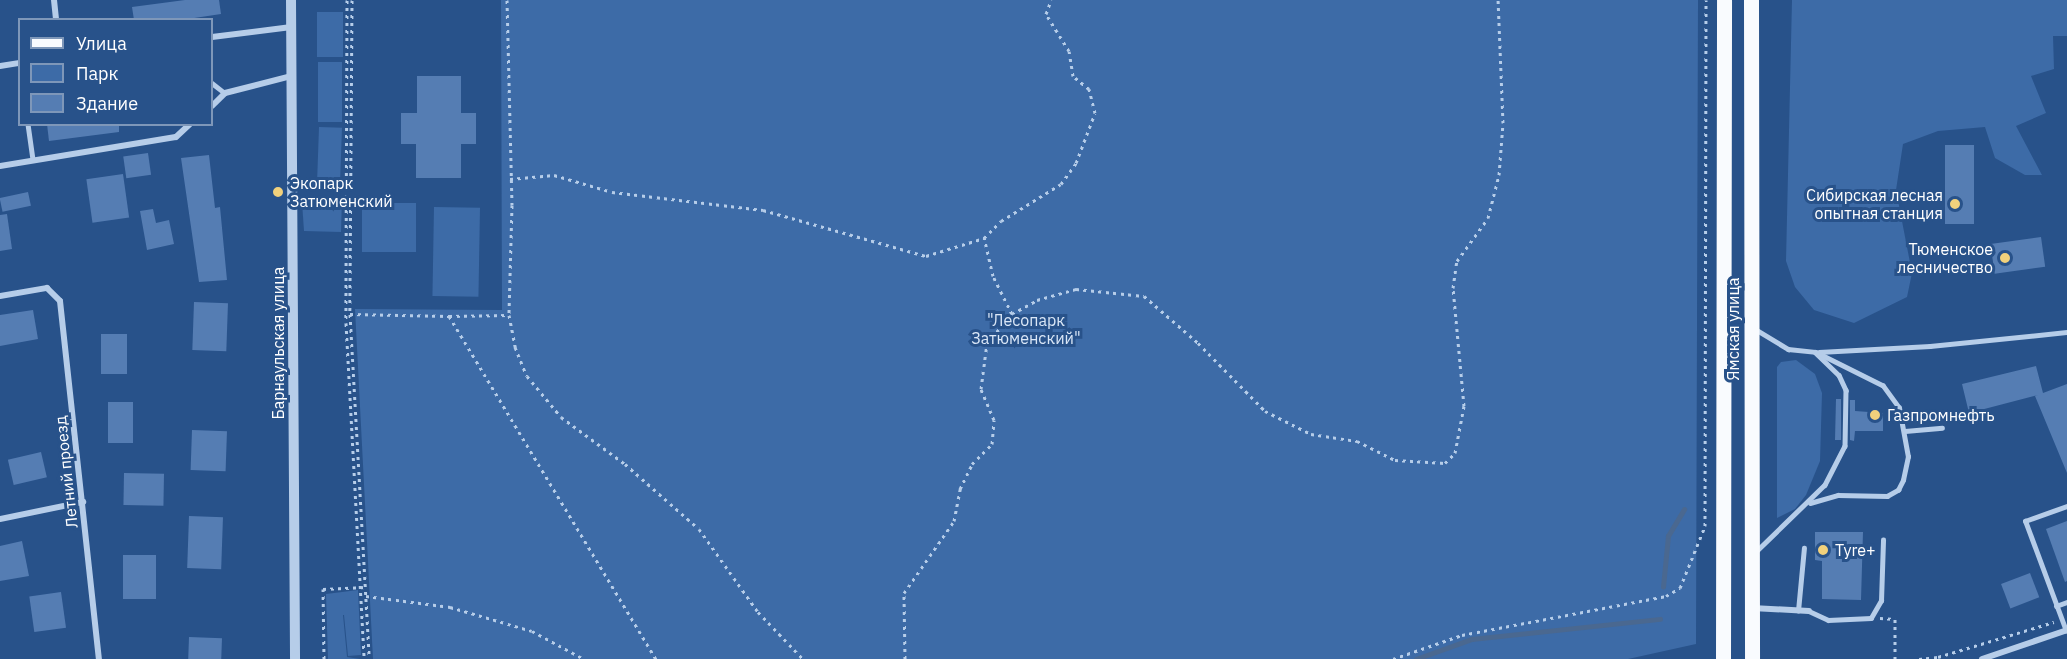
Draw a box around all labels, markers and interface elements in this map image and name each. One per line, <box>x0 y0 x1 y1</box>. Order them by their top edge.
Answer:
legend <box>18 18 213 126</box>
text: Улица <box>76 32 127 55</box>
text: Парк <box>76 62 118 85</box>
text: Здание <box>76 92 138 115</box>
place label: Экопарк Затюменский <box>290 173 393 211</box>
marker: Экопарк Затюменский <box>271 185 285 199</box>
place label: Сибирская лесная опытная станция <box>1806 185 1943 223</box>
marker: Сибирская лесная опытная станция <box>1948 197 1962 211</box>
place label: Тюменское лесничество <box>1897 239 1993 277</box>
marker: Тюменское лесничество <box>1998 251 2012 265</box>
street label: Барнаульская улица <box>268 267 288 419</box>
street label: Ямская улица <box>1723 277 1743 381</box>
park label: "Лесопарк Затюменский" <box>971 310 1081 348</box>
place label: Газпромнефть <box>1887 405 1995 425</box>
marker: Газпромнефть <box>1868 408 1882 422</box>
street label: Летний проезд <box>51 415 81 529</box>
place label: Tyre+ <box>1835 540 1876 560</box>
marker: Tyre+ <box>1816 543 1830 557</box>

